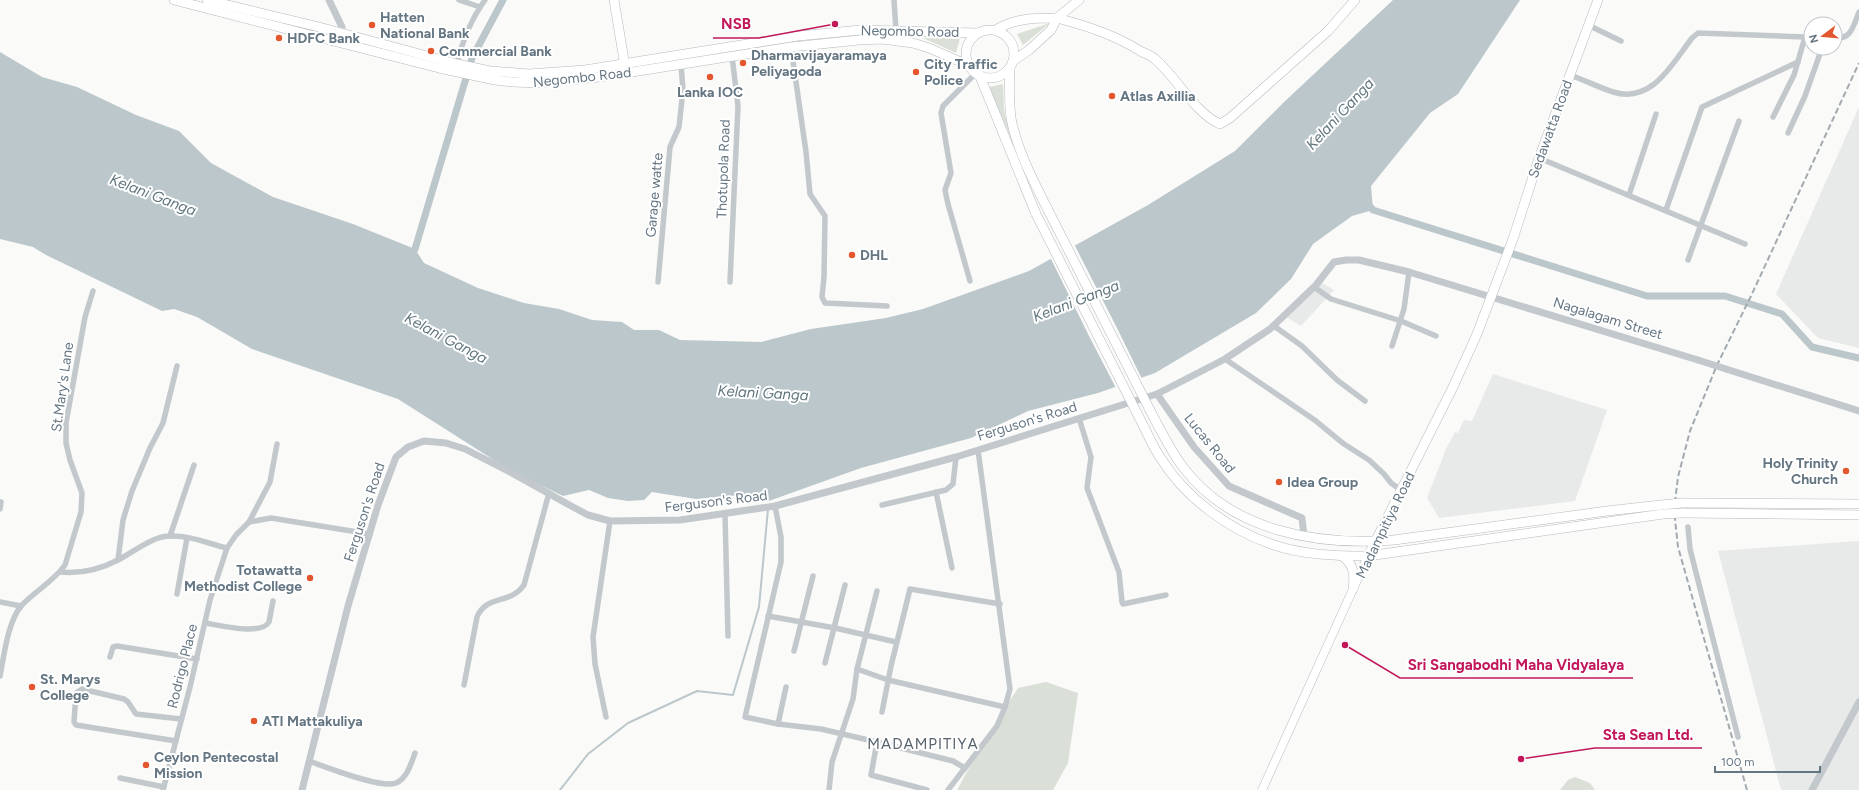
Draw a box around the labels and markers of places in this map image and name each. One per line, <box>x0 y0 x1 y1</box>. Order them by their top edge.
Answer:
place label: Hatten National Bank <box>380 9 470 42</box>
callout: NSB <box>713 11 759 38</box>
marker: Hatten National Bank <box>367 20 377 30</box>
place label: HDFC Bank <box>287 30 361 47</box>
marker: HDFC Bank <box>274 33 284 43</box>
place label: Commercial Bank <box>439 43 552 60</box>
marker: Commercial Bank <box>426 46 436 56</box>
place label: Dharmavijayaramaya Peliyagoda <box>751 47 887 80</box>
place label: City Traffic Police <box>924 56 998 89</box>
marker: Dharmavijayaramaya Peliyagoda <box>738 58 748 68</box>
marker: City Traffic Police <box>911 67 921 77</box>
marker: Lanka IOC <box>705 72 715 82</box>
place label: Lanka IOC <box>677 84 743 101</box>
place label: Atlas Axillia <box>1120 88 1196 105</box>
marker: Atlas Axillia <box>1107 91 1117 101</box>
place label: DHL <box>860 247 888 264</box>
marker: DHL <box>847 250 857 260</box>
place label: Holy Trinity Church <box>1763 455 1839 488</box>
marker: Holy Trinity Church <box>1841 466 1851 476</box>
place label: Idea Group <box>1287 474 1358 491</box>
marker: Idea Group <box>1274 477 1284 487</box>
place label: Totawatta Methodist College <box>184 562 302 595</box>
marker: Totawatta Methodist College <box>305 573 315 583</box>
callout: Sri Sangabodhi Maha Vidyalaya <box>1400 651 1633 678</box>
place label: St. Marys College <box>40 671 101 704</box>
marker: St. Marys College <box>27 682 37 692</box>
place label: ATI Mattakuliya <box>262 713 363 730</box>
marker: ATI Mattakuliya <box>249 716 259 726</box>
callout: Sta Sean Ltd. <box>1595 721 1702 748</box>
place label: Ceylon Pentecostal Mission <box>154 749 279 782</box>
marker: Ceylon Pentecostal Mission <box>141 760 151 770</box>

